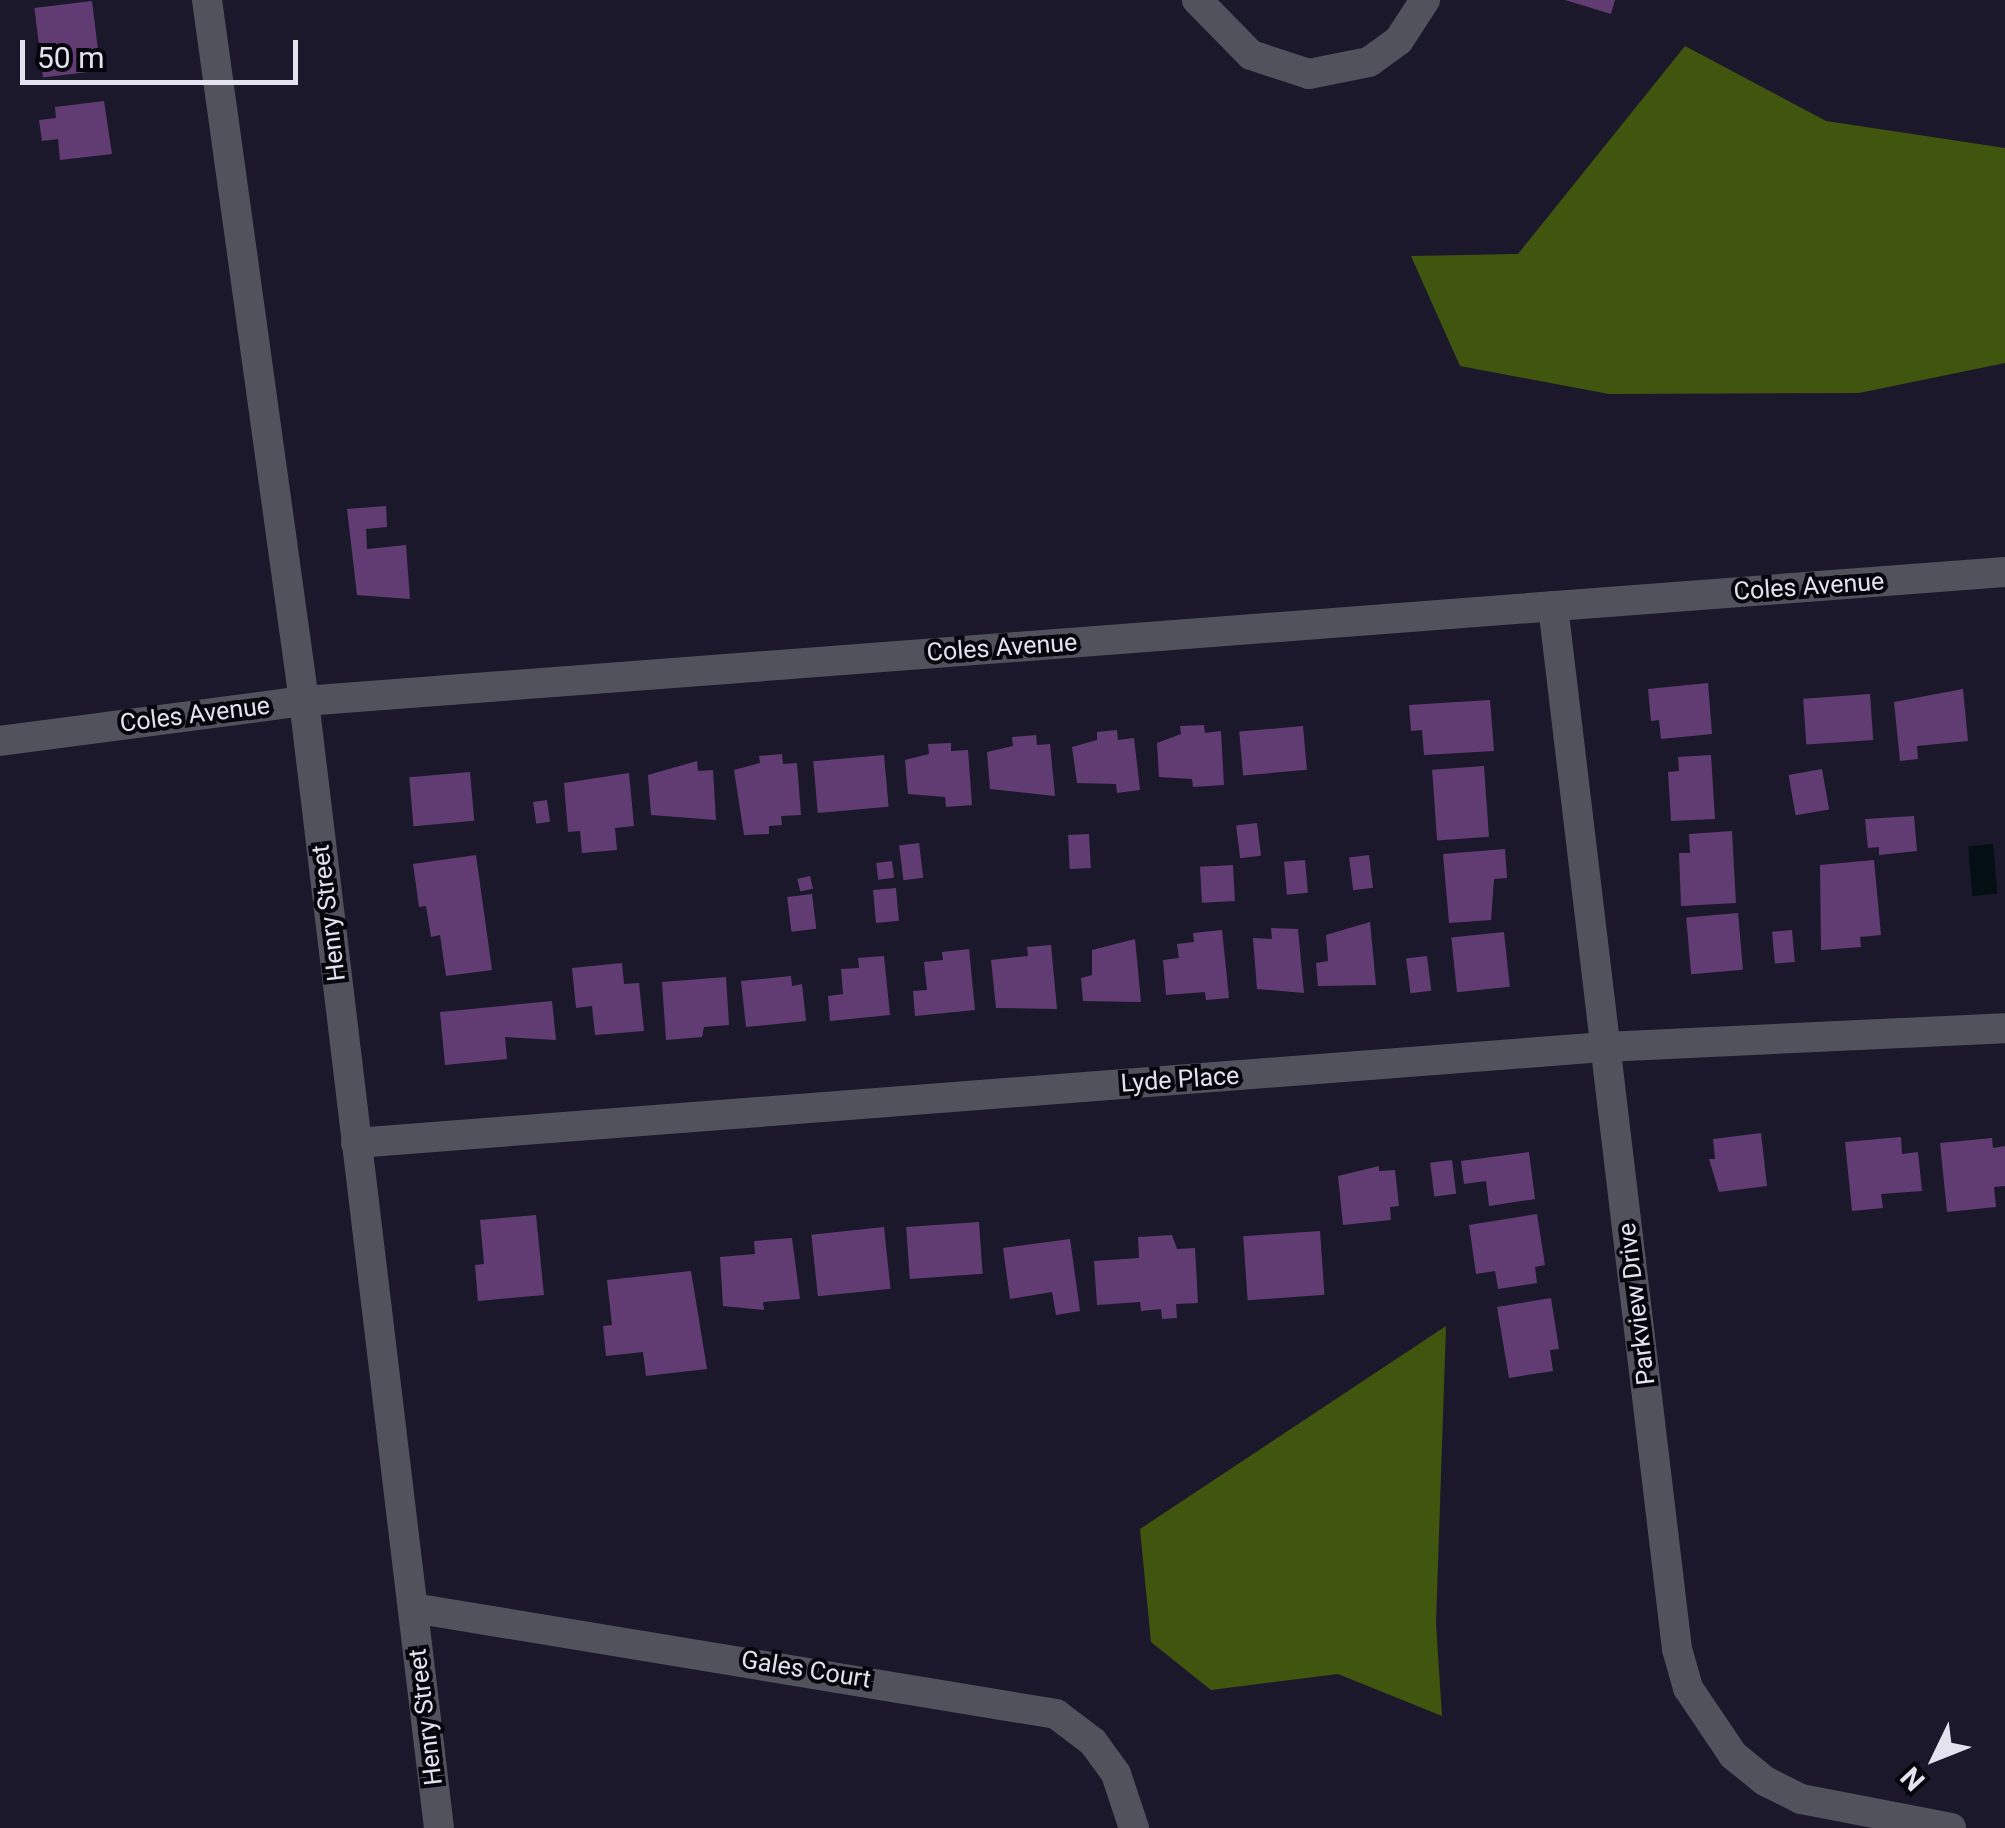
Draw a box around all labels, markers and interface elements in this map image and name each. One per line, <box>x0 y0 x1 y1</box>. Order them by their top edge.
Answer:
scale bar <box>25 20 302 82</box>
text: 50 m <box>37 40 104 75</box>
street label: Coles Avenue <box>1733 567 1885 607</box>
street label: Coles Avenue <box>926 628 1078 668</box>
street label: Coles Avenue <box>118 691 272 739</box>
street label: Henry Street <box>306 843 352 983</box>
street label: Lyde Place <box>1120 1061 1240 1099</box>
street label: Parkview Drive <box>1612 1221 1662 1387</box>
street label: Gales Court <box>739 1645 873 1695</box>
street label: Henry Street <box>403 1647 449 1787</box>
north arrow <box>1885 1708 1985 1808</box>
text: N <box>1894 1760 1932 1797</box>

